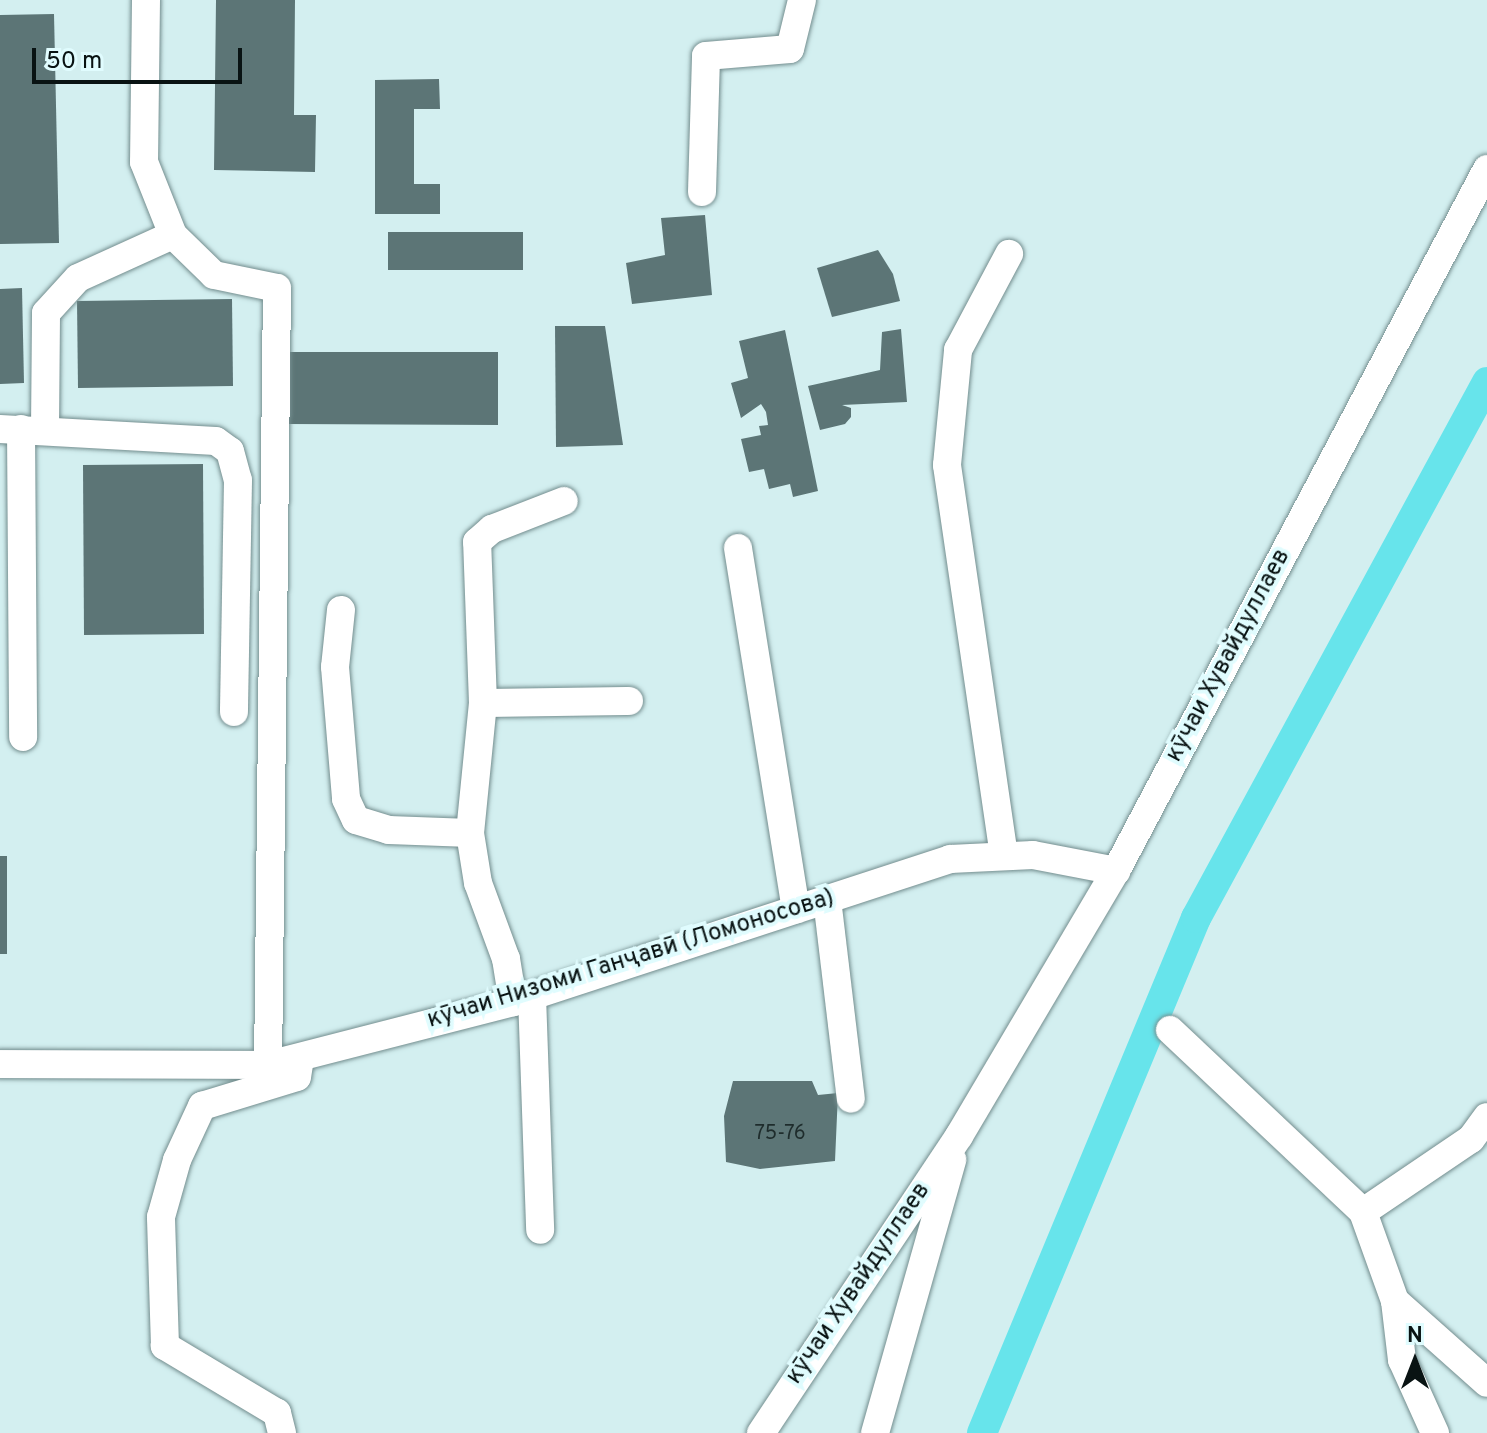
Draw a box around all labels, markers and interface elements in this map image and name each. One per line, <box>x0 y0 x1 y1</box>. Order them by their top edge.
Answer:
scale bar <box>36 32 246 82</box>
text: 50 m <box>46 47 102 77</box>
street label: кӯчаи Хувайдуллаев <box>1161 545 1297 767</box>
street label: кӯчаи Низоми Ганҷавӣ (Ломоносова) <box>424 884 838 1036</box>
house number: 75-76 <box>754 1122 806 1146</box>
street label: кӯчаи Хувайдуллаев <box>781 1178 937 1390</box>
north arrow <box>1375 1321 1455 1401</box>
text: N <box>1407 1323 1423 1350</box>

